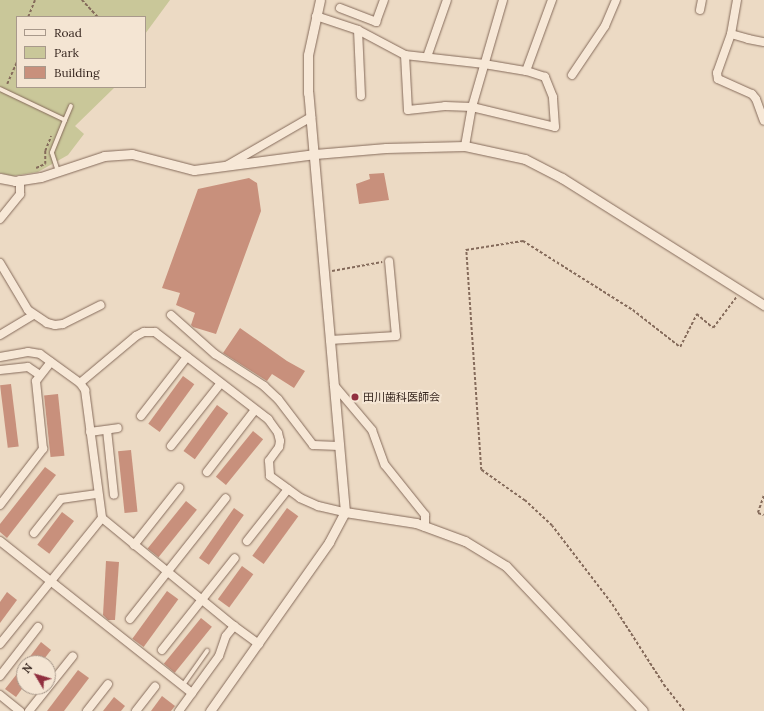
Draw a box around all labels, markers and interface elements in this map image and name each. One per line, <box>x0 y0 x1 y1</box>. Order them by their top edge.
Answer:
legend <box>16 16 146 88</box>
text: Road <box>54 25 82 40</box>
text: Park <box>54 45 79 60</box>
text: Building <box>54 65 100 80</box>
place label: 田川歯科医師会 <box>363 390 440 404</box>
marker: 田川歯科医師会 <box>350 392 360 402</box>
north arrow <box>16 655 56 695</box>
text: N <box>19 661 35 676</box>

